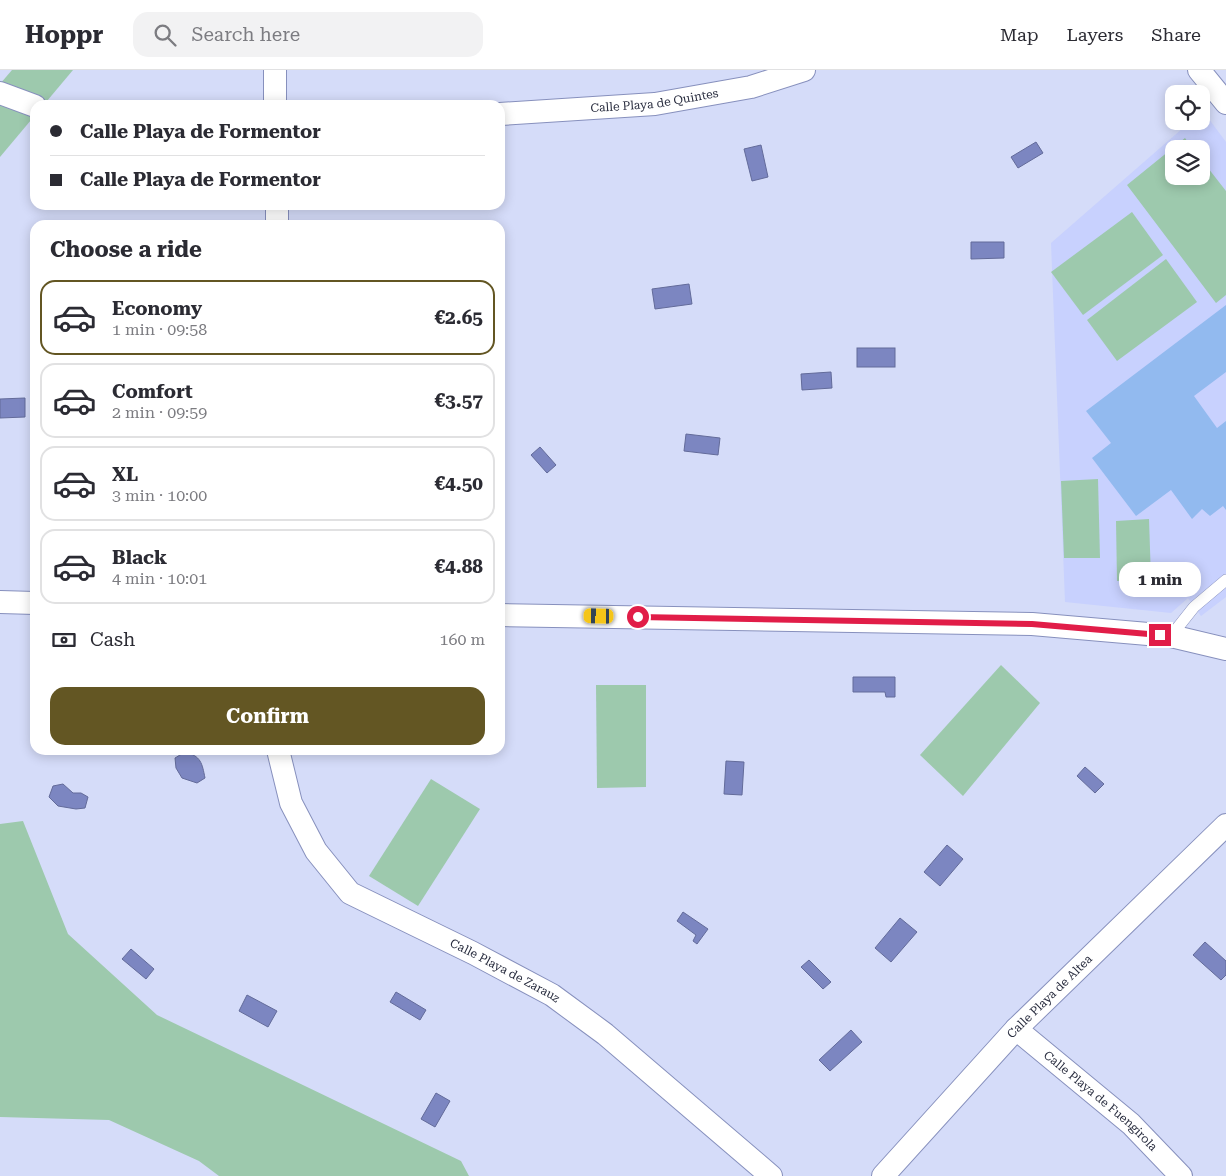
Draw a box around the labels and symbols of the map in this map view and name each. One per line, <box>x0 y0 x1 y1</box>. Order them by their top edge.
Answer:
street label: Calle Playa de Quintes <box>590 86 720 115</box>
callout: 1 min <box>1119 562 1201 598</box>
route start <box>627 606 649 628</box>
car <box>583 608 614 624</box>
route end <box>1149 624 1171 646</box>
street label: Calle Playa de Zarauz <box>448 936 563 1006</box>
street label: Calle Playa de Altea <box>1004 952 1095 1041</box>
street label: Calle Playa de Fuengirola <box>1041 1048 1160 1154</box>

